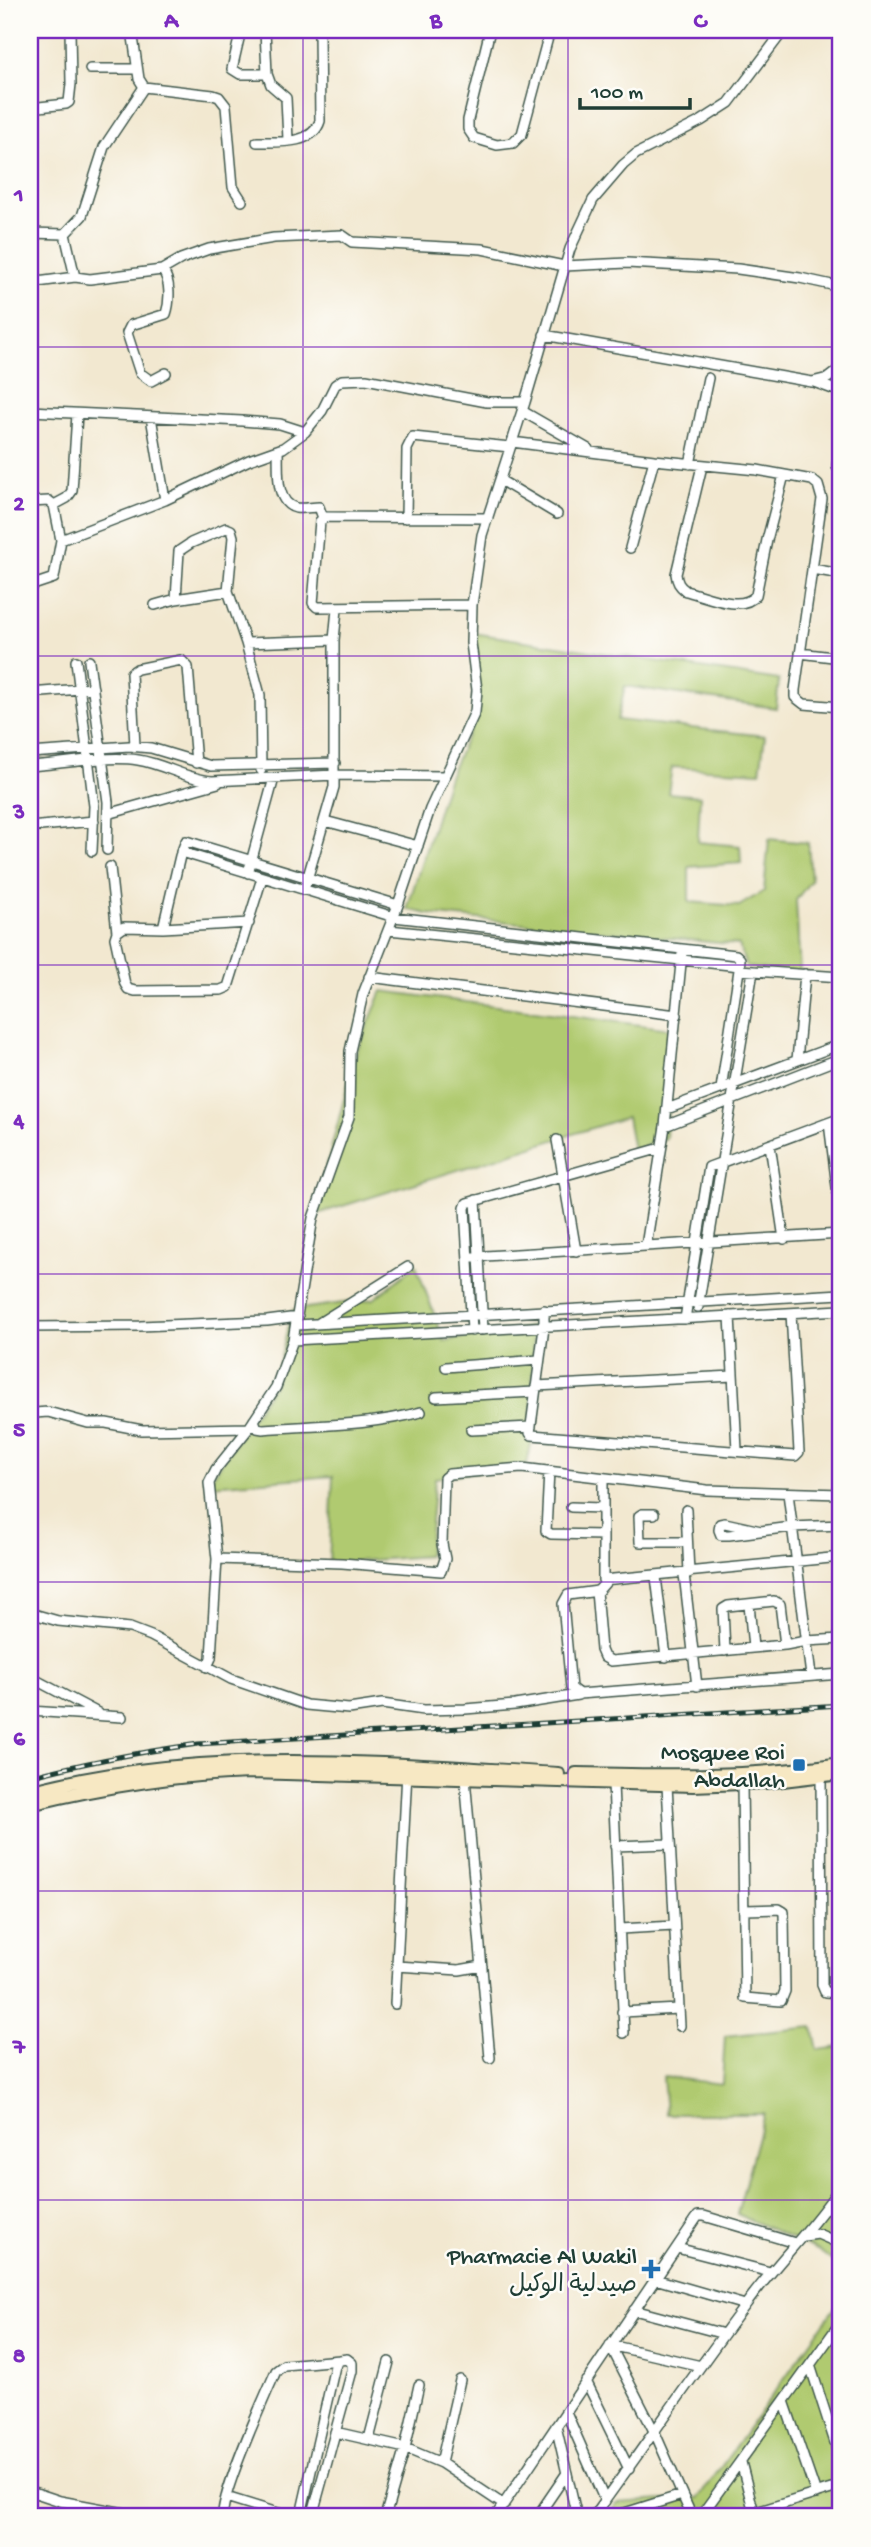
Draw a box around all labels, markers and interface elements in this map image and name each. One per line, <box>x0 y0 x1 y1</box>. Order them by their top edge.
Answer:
text: A <box>163 9 179 36</box>
text: B <box>429 9 443 36</box>
text: C <box>694 9 709 36</box>
scale bar <box>580 66 691 110</box>
text: 100 m <box>590 82 643 107</box>
text: 1 <box>13 183 24 210</box>
text: 2 <box>13 492 25 519</box>
text: 3 <box>12 800 25 827</box>
text: 4 <box>13 1109 25 1136</box>
text: 5 <box>13 1418 25 1445</box>
text: 6 <box>13 1727 26 1754</box>
place label: Mosquee Roi Abdallah <box>661 1740 785 1797</box>
marker: Mosquee Roi Abdallah <box>791 1757 807 1773</box>
text: 7 <box>12 2035 26 2062</box>
place label: Pharmacie Al Wakil صيدلية الوكيل <box>446 2244 637 2301</box>
marker: Pharmacie Al Wakil صيدلية الوكيل <box>643 2261 659 2277</box>
text: 8 <box>13 2344 26 2371</box>

